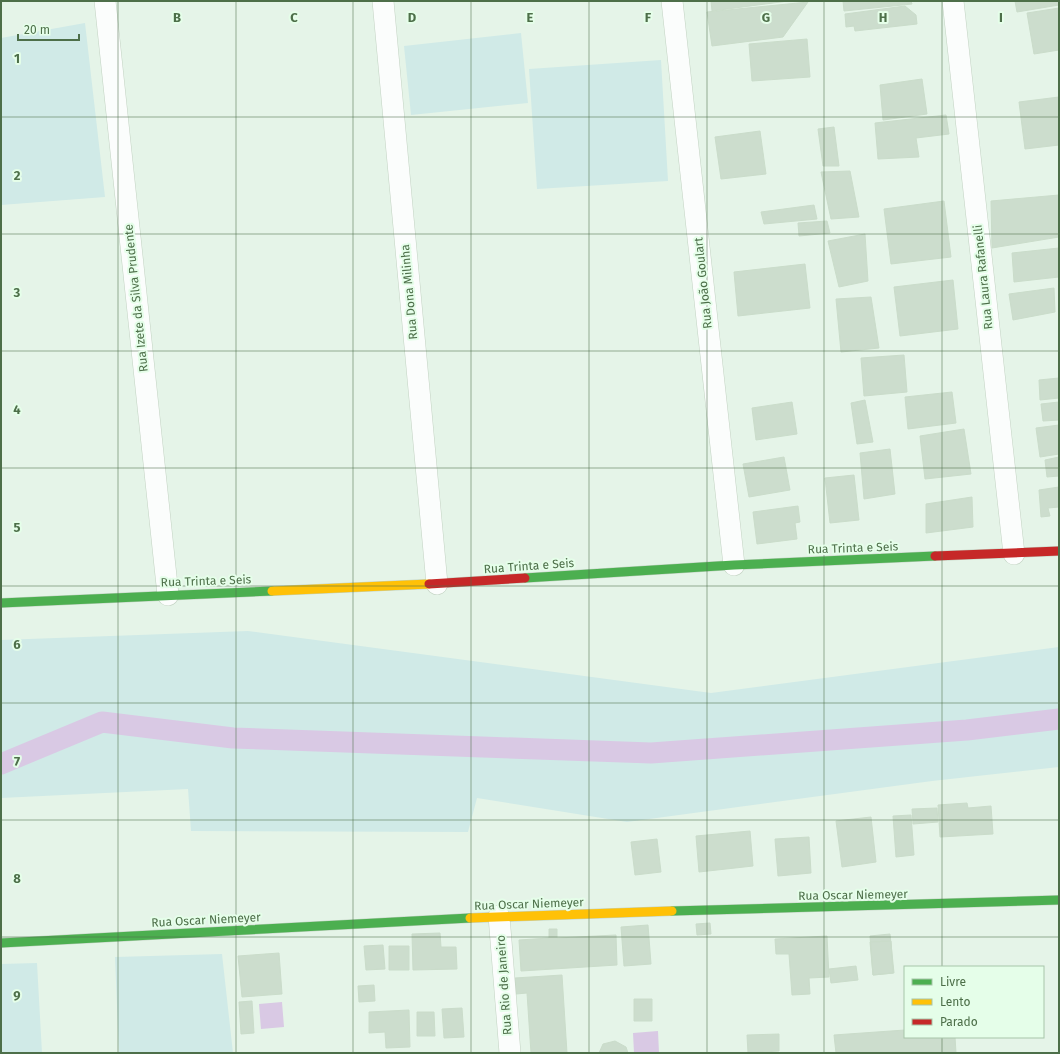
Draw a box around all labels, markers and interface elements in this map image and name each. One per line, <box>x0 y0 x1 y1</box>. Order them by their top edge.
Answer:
text: B <box>173 10 181 25</box>
text: C <box>290 10 298 25</box>
text: D <box>408 10 417 25</box>
text: E <box>527 10 534 25</box>
text: F <box>645 10 652 25</box>
text: G <box>762 10 770 25</box>
text: H <box>879 10 887 25</box>
text: I <box>999 10 1003 25</box>
scale bar <box>18 16 79 42</box>
text: 20 m <box>24 23 50 37</box>
text: 1 <box>14 51 20 66</box>
text: 2 <box>14 168 21 183</box>
street label: Rua Izete da Silva Prudente <box>121 223 151 373</box>
street label: Rua Laura Rafanelli <box>971 224 995 330</box>
street label: Rua João Goulart <box>691 236 715 329</box>
street label: Rua Dona Milinha <box>398 244 420 340</box>
text: 3 <box>13 285 21 300</box>
text: 4 <box>13 402 21 417</box>
text: 5 <box>14 520 21 535</box>
street label: Rua Trinta e Seis <box>807 539 899 557</box>
street label: Rua Trinta e Seis <box>483 556 575 576</box>
street label: Rua Trinta e Seis <box>160 572 252 590</box>
text: 6 <box>13 637 21 652</box>
text: 7 <box>14 754 20 769</box>
text: 8 <box>13 871 21 886</box>
street label: Rua Oscar Niemeyer <box>798 887 908 903</box>
street label: Rua Oscar Niemeyer <box>474 895 584 913</box>
street label: Rua Oscar Niemeyer <box>151 910 262 930</box>
street label: Rua Rio de Janeiro <box>494 935 514 1035</box>
legend <box>904 966 1044 1038</box>
text: Livre <box>940 975 966 989</box>
text: 9 <box>13 988 21 1003</box>
text: Lento <box>940 995 970 1009</box>
text: Parado <box>940 1015 978 1029</box>

